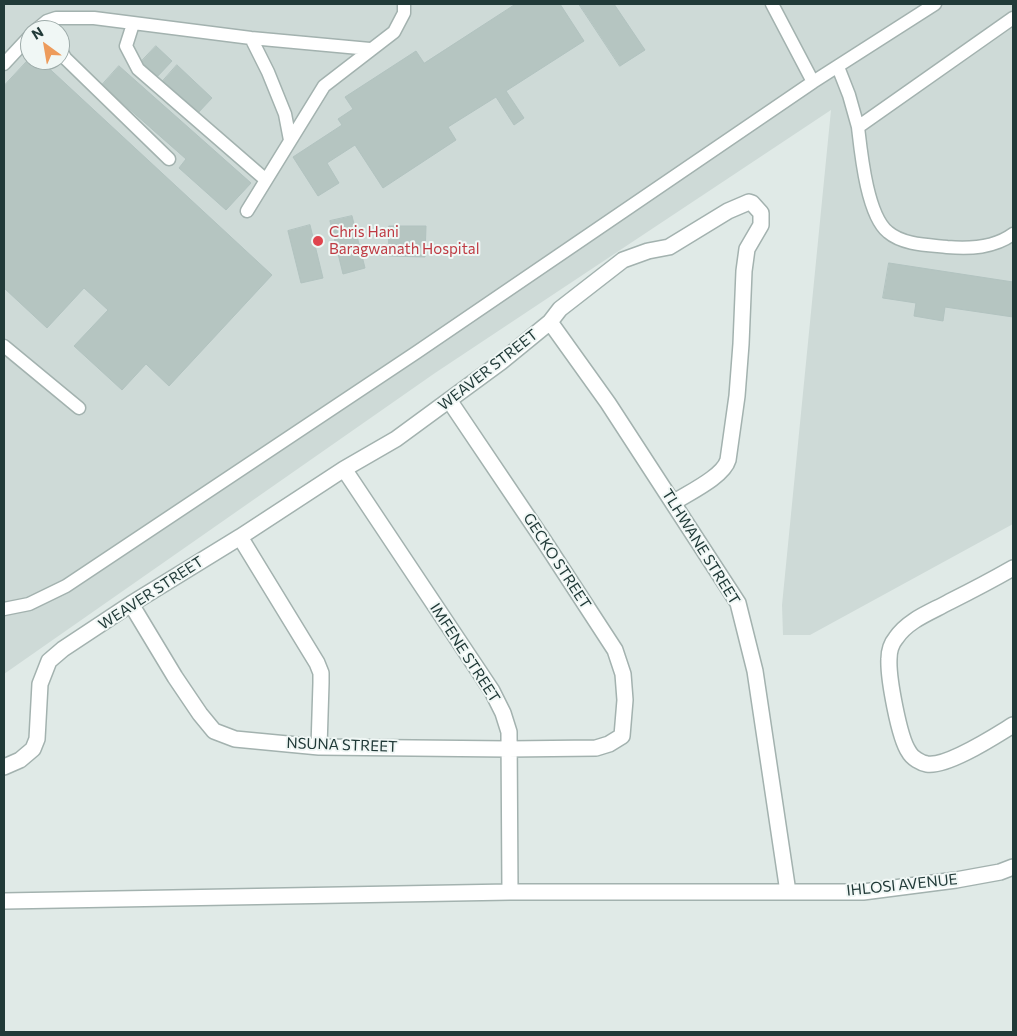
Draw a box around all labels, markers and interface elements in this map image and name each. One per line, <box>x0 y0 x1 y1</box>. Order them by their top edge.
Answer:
north arrow <box>20 20 70 70</box>
text: N <box>28 23 46 43</box>
place label: Chris Hani Baragwanath Hospital <box>329 223 480 258</box>
marker: Chris Hani Baragwanath Hospital <box>311 234 325 248</box>
street label: WEAVER STREET <box>435 326 541 414</box>
street label: TLHWANE STREET <box>658 486 744 608</box>
street label: GECKO STREET <box>519 510 595 612</box>
street label: WEAVER STREET <box>95 552 207 634</box>
street label: IMFENE STREET <box>426 600 504 706</box>
street label: NSUNA STREET <box>286 734 398 756</box>
street label: IHLOSI AVENUE <box>846 870 958 900</box>

